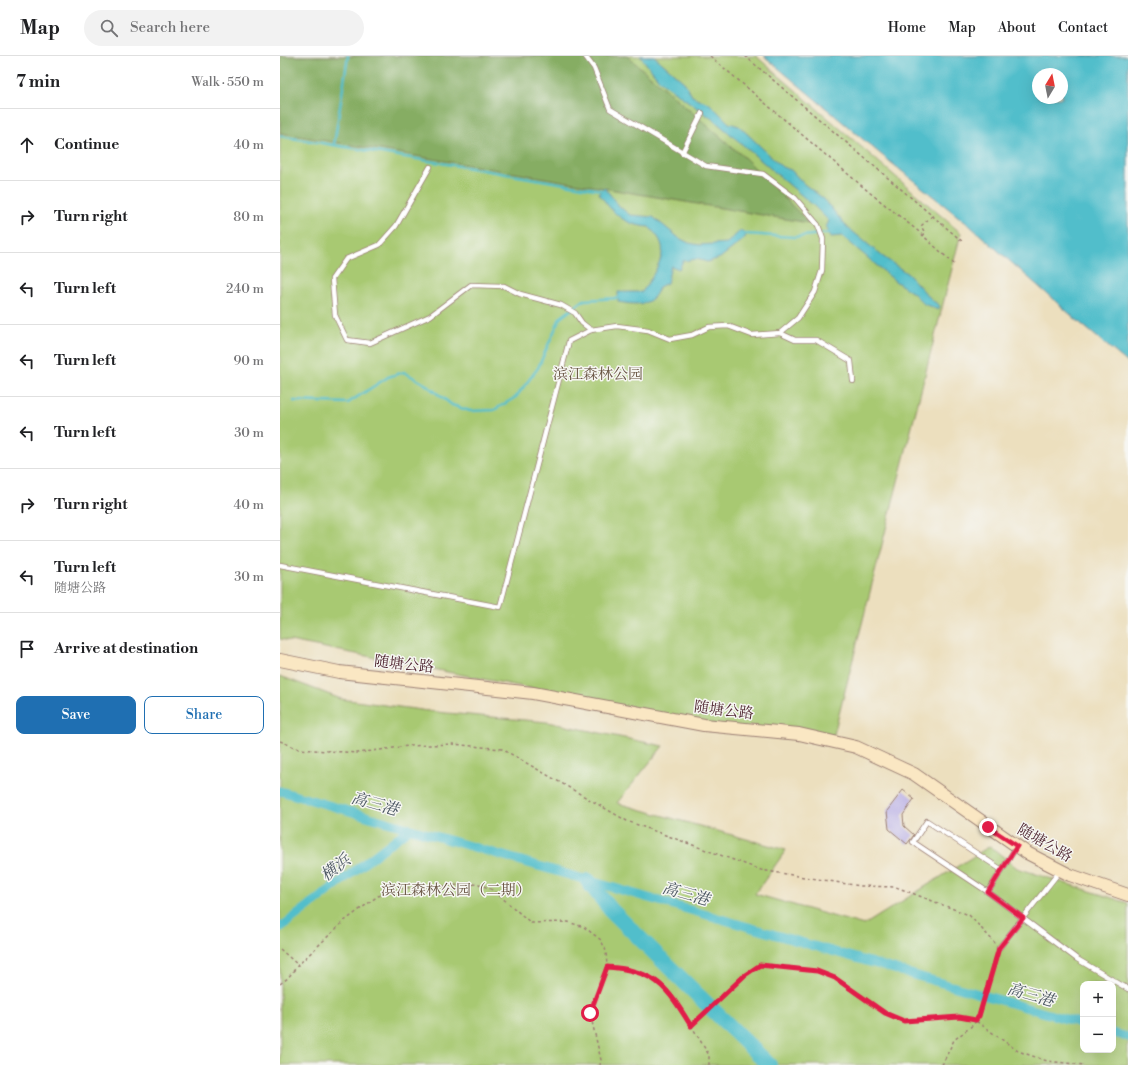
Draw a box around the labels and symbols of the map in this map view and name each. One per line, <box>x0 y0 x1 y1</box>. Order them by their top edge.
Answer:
north arrow <box>1032 68 1068 104</box>
park label: 滨江森林公园 <box>553 365 643 384</box>
street label: 随塘公路 <box>373 652 435 677</box>
street label: 随塘公路 <box>693 697 755 724</box>
water label: 高三港 <box>349 788 402 821</box>
route end <box>979 818 997 836</box>
street label: 随塘公路 <box>1014 820 1075 867</box>
water label: 横浜 <box>317 849 356 886</box>
water label: 高三港 <box>660 878 713 911</box>
park label: 滨江森林公园（二期） <box>381 881 531 900</box>
water label: 高三港 <box>1005 979 1058 1012</box>
route start <box>581 1004 599 1022</box>

